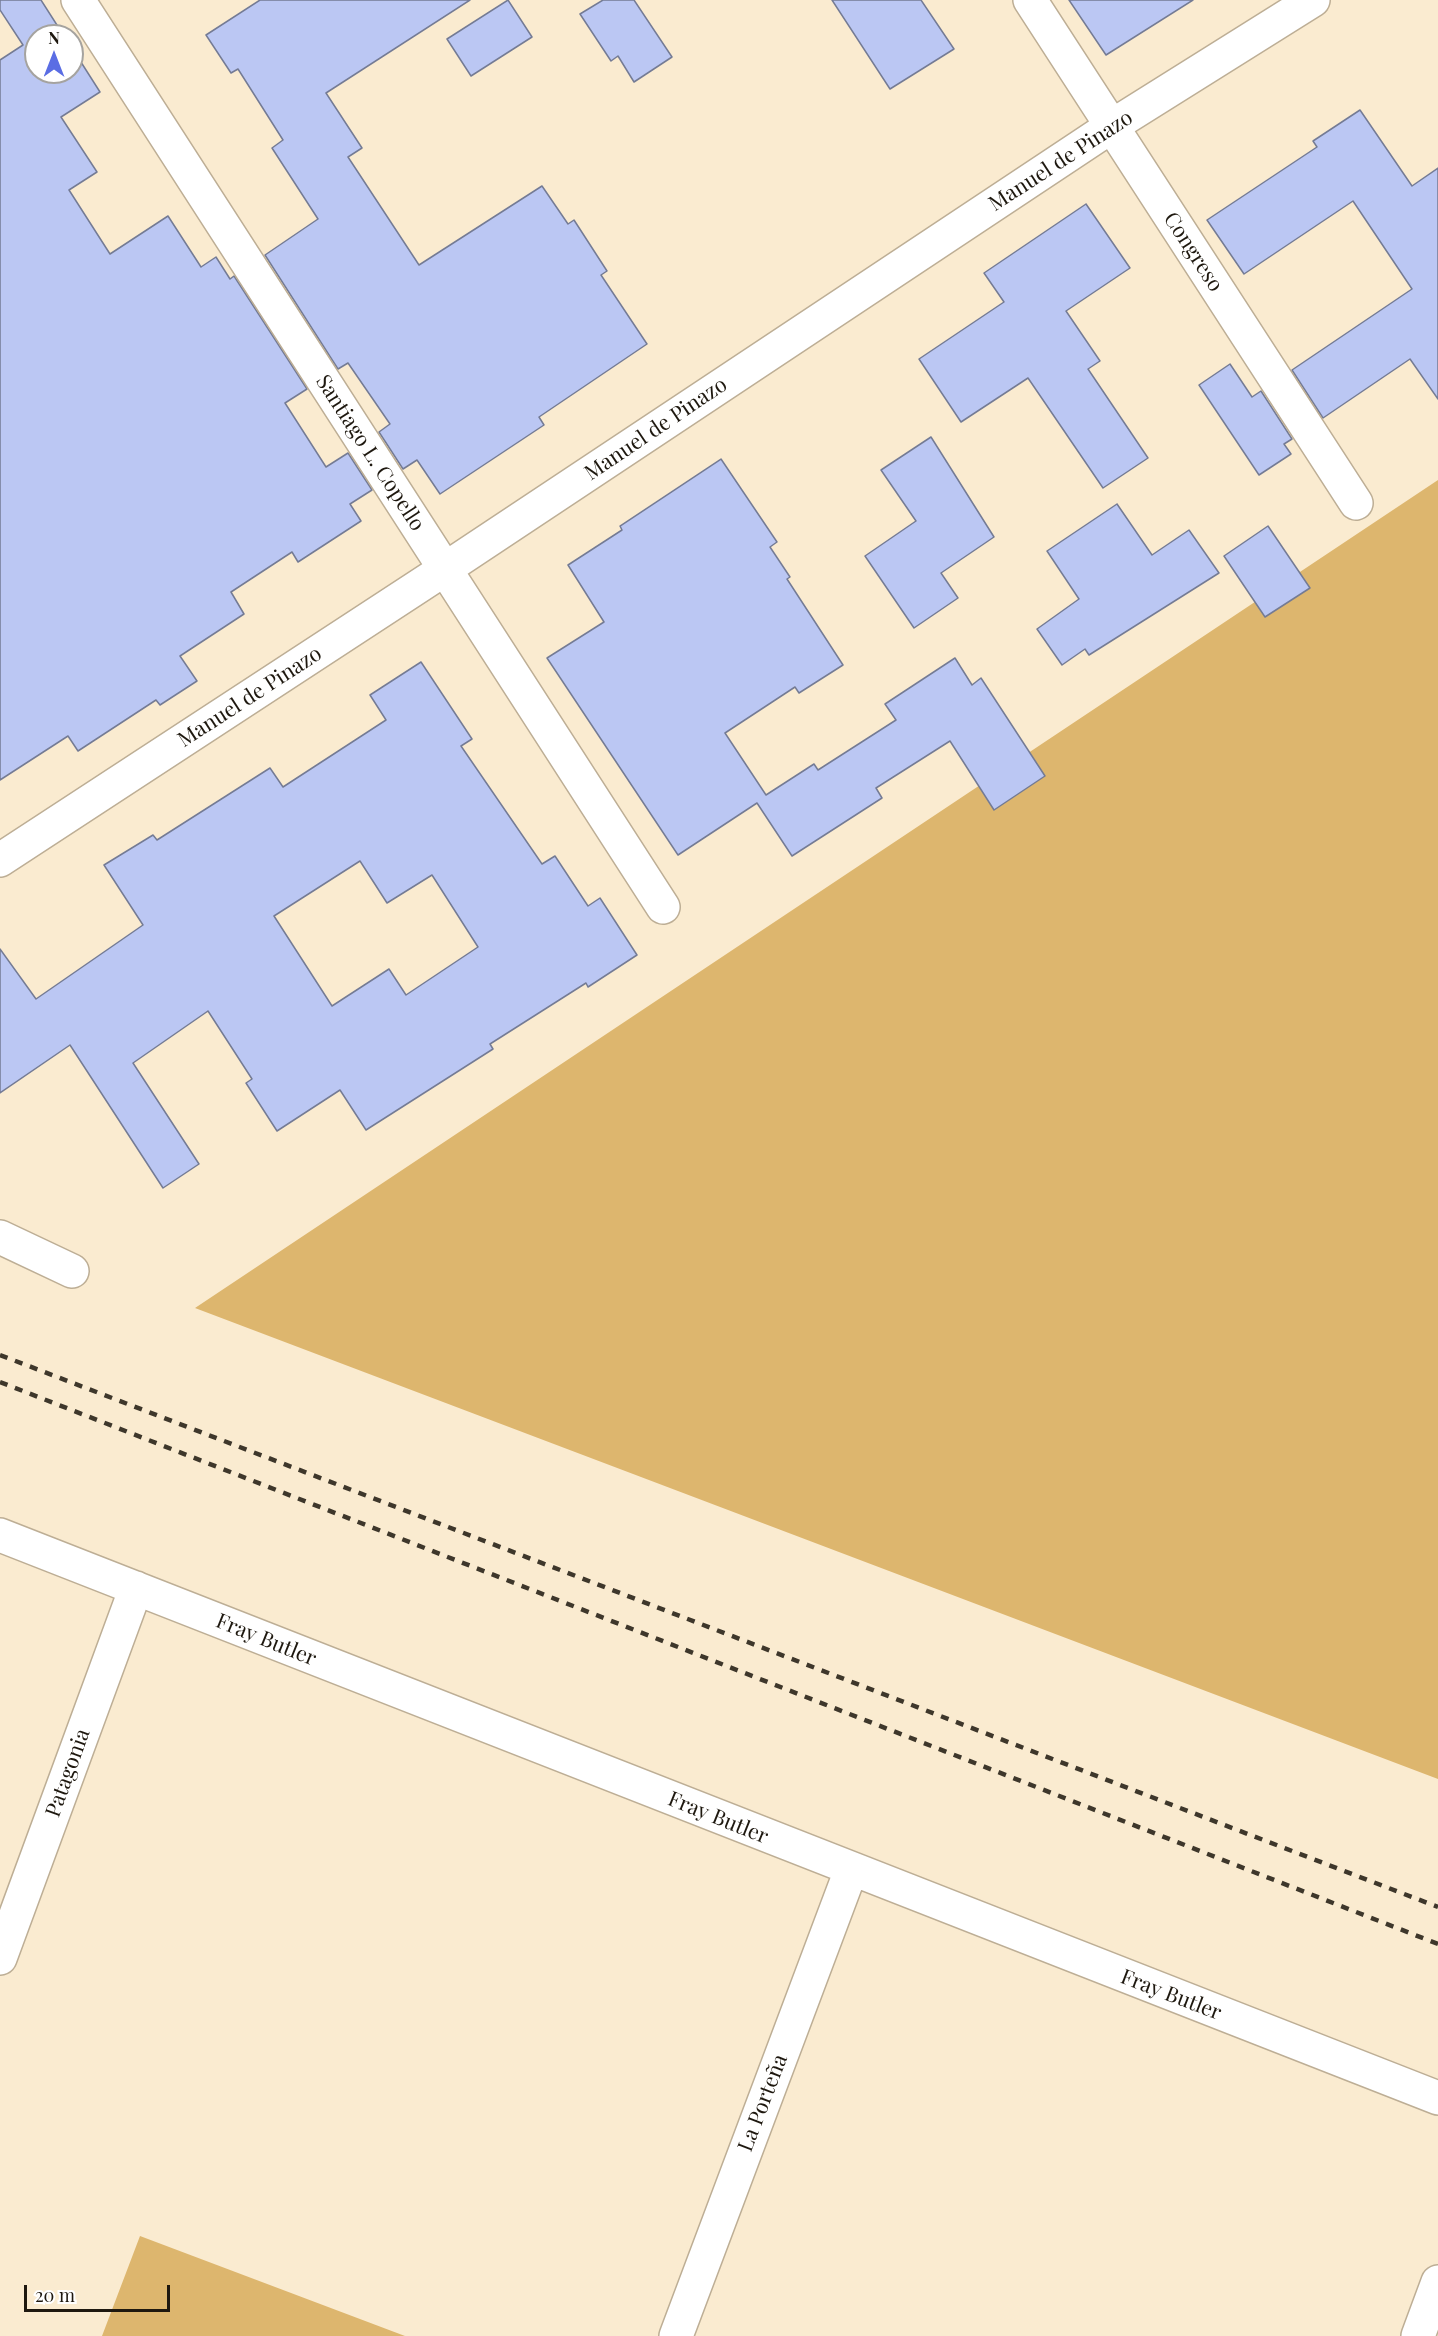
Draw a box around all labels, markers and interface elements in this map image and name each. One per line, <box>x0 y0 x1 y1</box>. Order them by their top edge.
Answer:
north arrow <box>24 24 84 84</box>
text: N <box>48 27 60 48</box>
street label: Manuel de Pinazo <box>984 105 1138 217</box>
street label: Congreso <box>1158 207 1228 297</box>
street label: Santiago L. Copello <box>310 370 430 536</box>
street label: Manuel de Pinazo <box>580 372 732 486</box>
street label: Manuel de Pinazo <box>173 641 327 753</box>
street label: Fray Butler <box>212 1608 320 1672</box>
street label: Patagonia <box>40 1725 96 1821</box>
street label: Fray Butler <box>664 1786 772 1850</box>
street label: Fray Butler <box>1117 1964 1225 2026</box>
street label: La Porteña <box>733 2051 793 2155</box>
scale bar <box>27 2273 172 2311</box>
text: 20 m <box>35 2283 75 2307</box>

